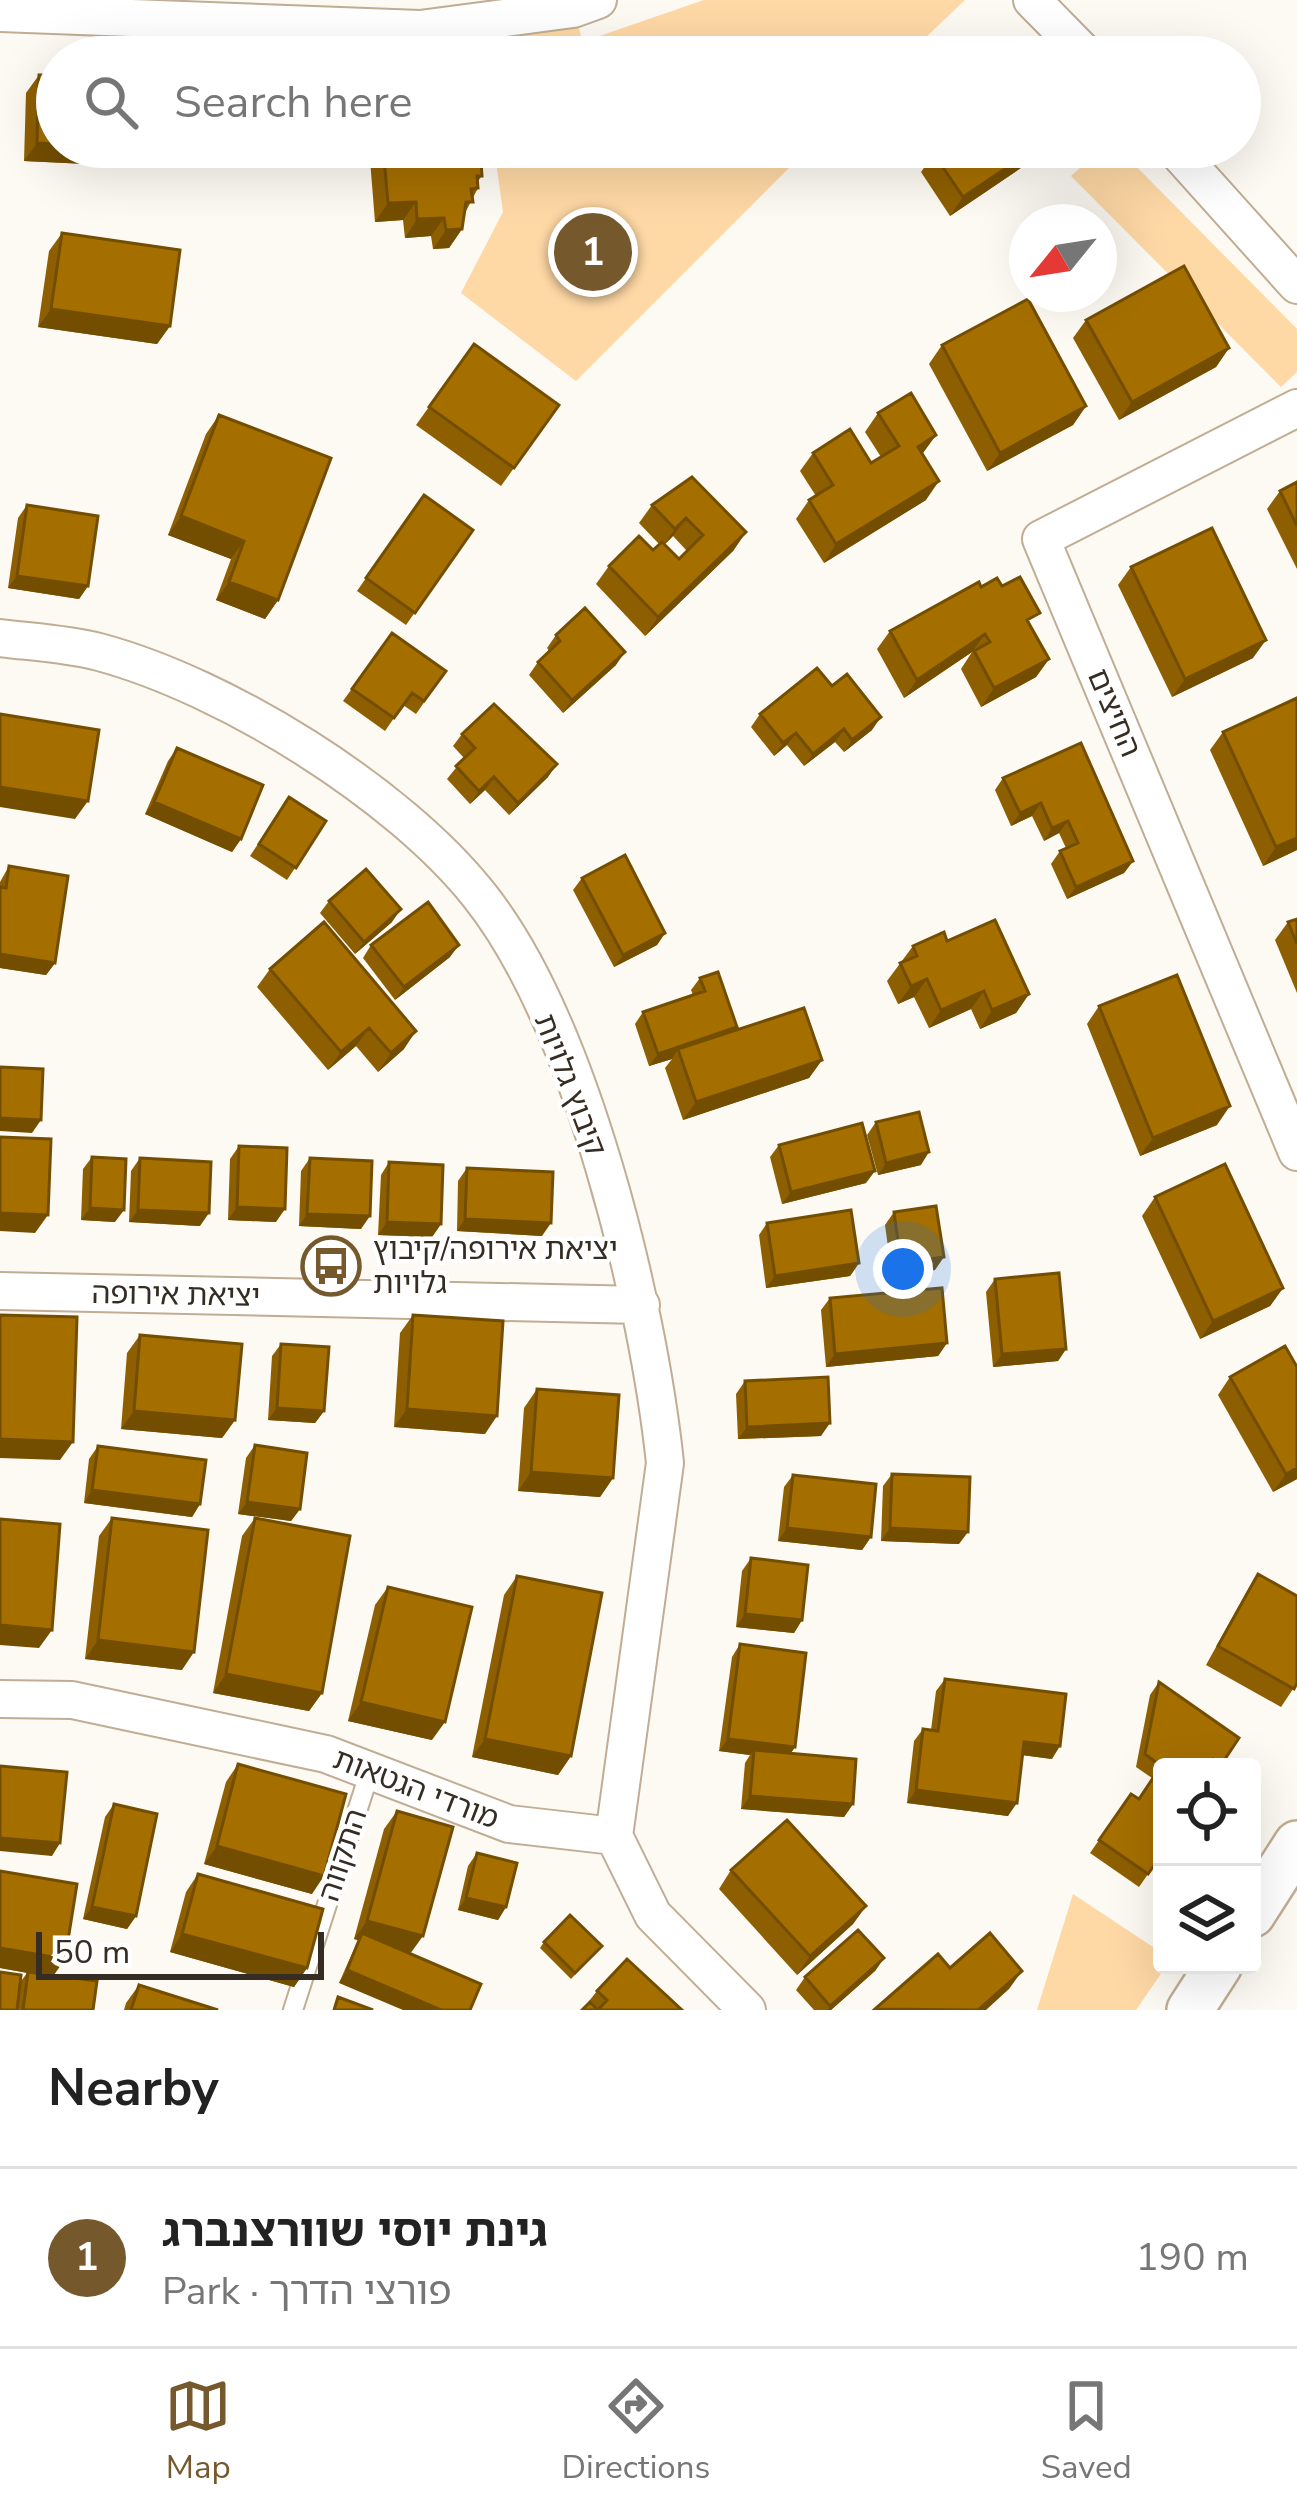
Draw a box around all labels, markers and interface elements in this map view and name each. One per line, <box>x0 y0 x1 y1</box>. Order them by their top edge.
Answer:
search box <box>36 36 1261 168</box>
icon: search <box>78 69 144 135</box>
text: Search here <box>174 72 413 133</box>
north arrow <box>1009 204 1117 312</box>
pin: 1 <box>554 207 632 297</box>
street label: החיצים <box>1077 663 1151 763</box>
street label: קיבוץ גלויות <box>524 1008 616 1162</box>
place label: יציאת אירופה/קיבוץ גלויות <box>373 1229 618 1304</box>
bus stop icon: יציאת אירופה/קיבוץ גלויות <box>300 1235 362 1297</box>
your location <box>873 1239 933 1299</box>
street label: יציאת אירופה <box>91 1273 261 1317</box>
street label: מורדי הגטאות <box>327 1739 505 1839</box>
map controls <box>1153 1758 1261 1974</box>
button: locate <box>1153 1758 1261 1866</box>
street label: התקווה <box>309 1803 377 1907</box>
button: layers <box>1153 1866 1261 1974</box>
scale bar <box>36 1926 324 1979</box>
text: 50 m <box>54 1930 130 1975</box>
text: Nearby <box>48 2053 219 2123</box>
text: גינת יוסי שוורצנברג <box>162 2201 548 2262</box>
text: 1 <box>75 2231 99 2284</box>
text: 190 m <box>1135 2231 1249 2284</box>
text: Park · פורצי הדרך <box>162 2265 452 2318</box>
tab: Map <box>165 2373 231 2490</box>
tab: Directions <box>562 2373 710 2490</box>
tab: Saved <box>1041 2373 1132 2490</box>

